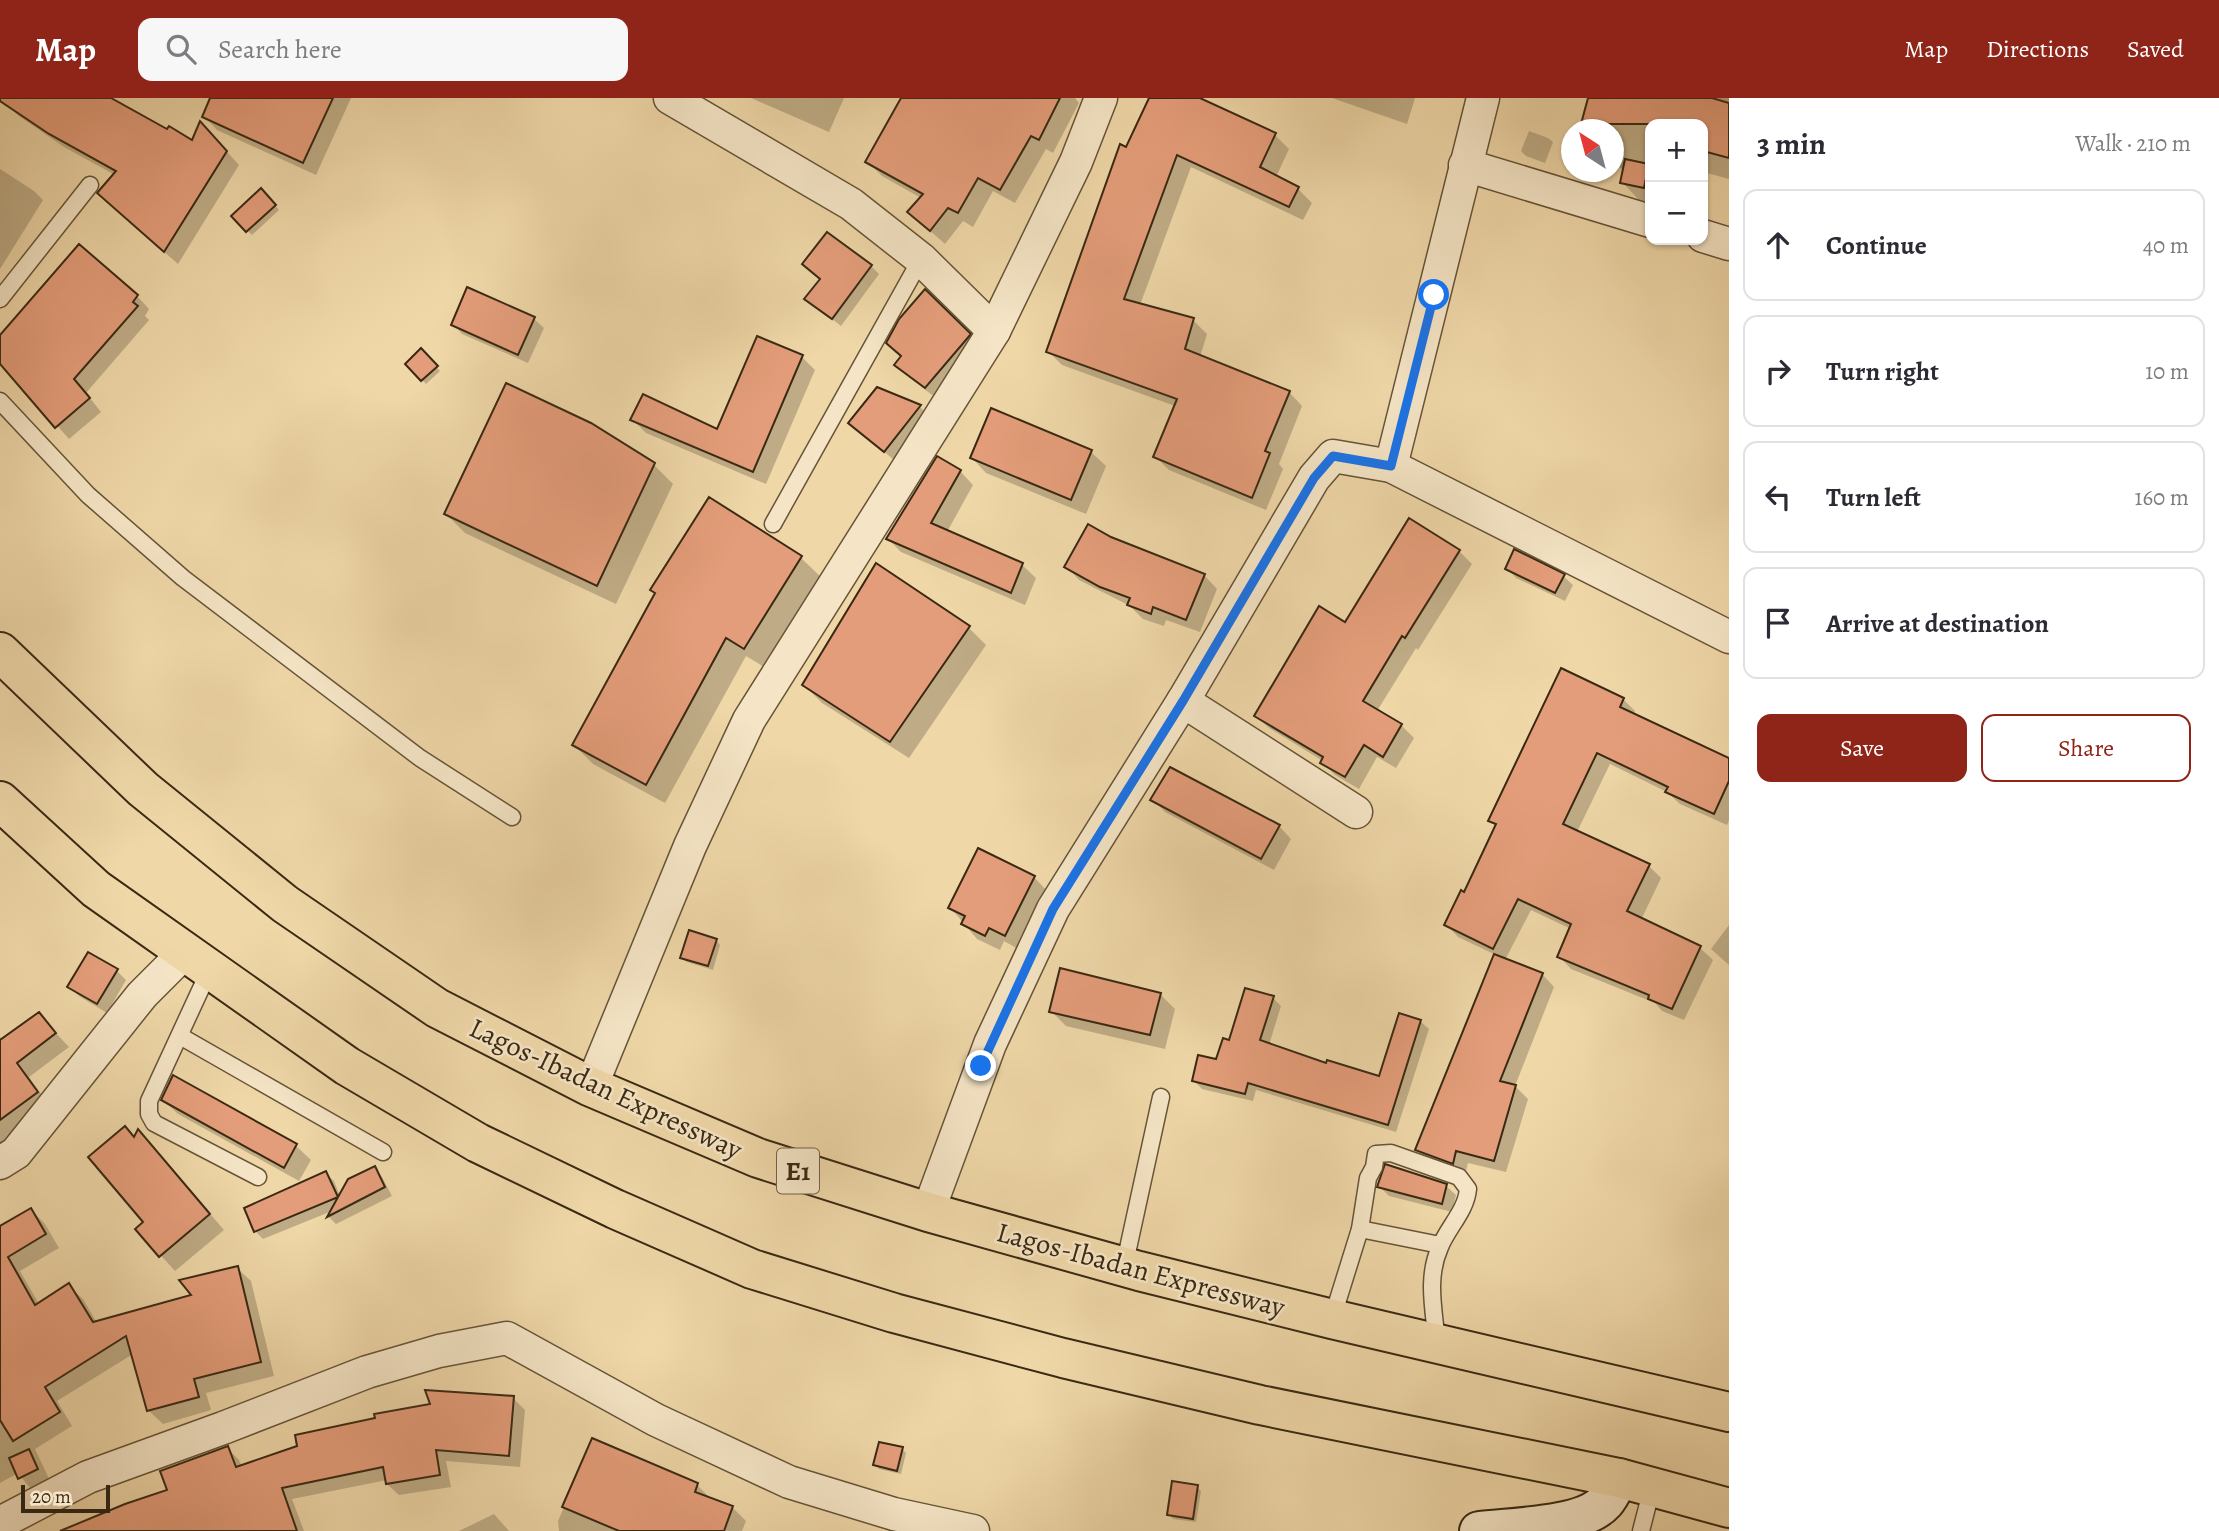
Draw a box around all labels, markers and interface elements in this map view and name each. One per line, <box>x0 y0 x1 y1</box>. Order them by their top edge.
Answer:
search box <box>138 18 628 81</box>
text: Map <box>35 27 96 72</box>
icon: search <box>162 30 200 68</box>
text: Search here <box>218 32 342 67</box>
text: Map <box>1904 33 1948 65</box>
text: Directions <box>1986 33 2089 65</box>
text: Saved <box>2127 33 2184 65</box>
north arrow <box>1561 119 1624 182</box>
map controls <box>1645 119 1708 245</box>
button: + <box>1645 119 1708 182</box>
text: 3 min <box>1757 124 1826 164</box>
text: Walk · 210 m <box>2075 128 2191 159</box>
button: − <box>1645 182 1708 245</box>
icon: ahead <box>1759 226 1797 264</box>
text: Continue <box>1826 228 1927 263</box>
text: 40 m <box>2143 230 2189 261</box>
route start <box>1418 279 1449 310</box>
icon: right <box>1759 352 1797 390</box>
text: Turn right <box>1826 354 1939 389</box>
text: 10 m <box>2145 356 2189 387</box>
icon: left <box>1759 478 1797 516</box>
text: Turn left <box>1826 480 1921 515</box>
text: 160 m <box>2135 482 2189 513</box>
icon: arrive <box>1759 604 1797 642</box>
text: Arrive at destination <box>1826 606 2049 641</box>
button: Save <box>1757 714 1967 782</box>
button: Share <box>1981 714 2191 782</box>
street label: Lagos-Ibadan Expressway <box>463 1009 749 1169</box>
route end <box>965 1050 996 1081</box>
road number: E1 <box>777 1148 819 1194</box>
street label: Lagos-Ibadan Expressway <box>992 1213 1290 1327</box>
scale bar <box>21 1482 110 1514</box>
text: 20 m <box>32 1484 71 1510</box>

